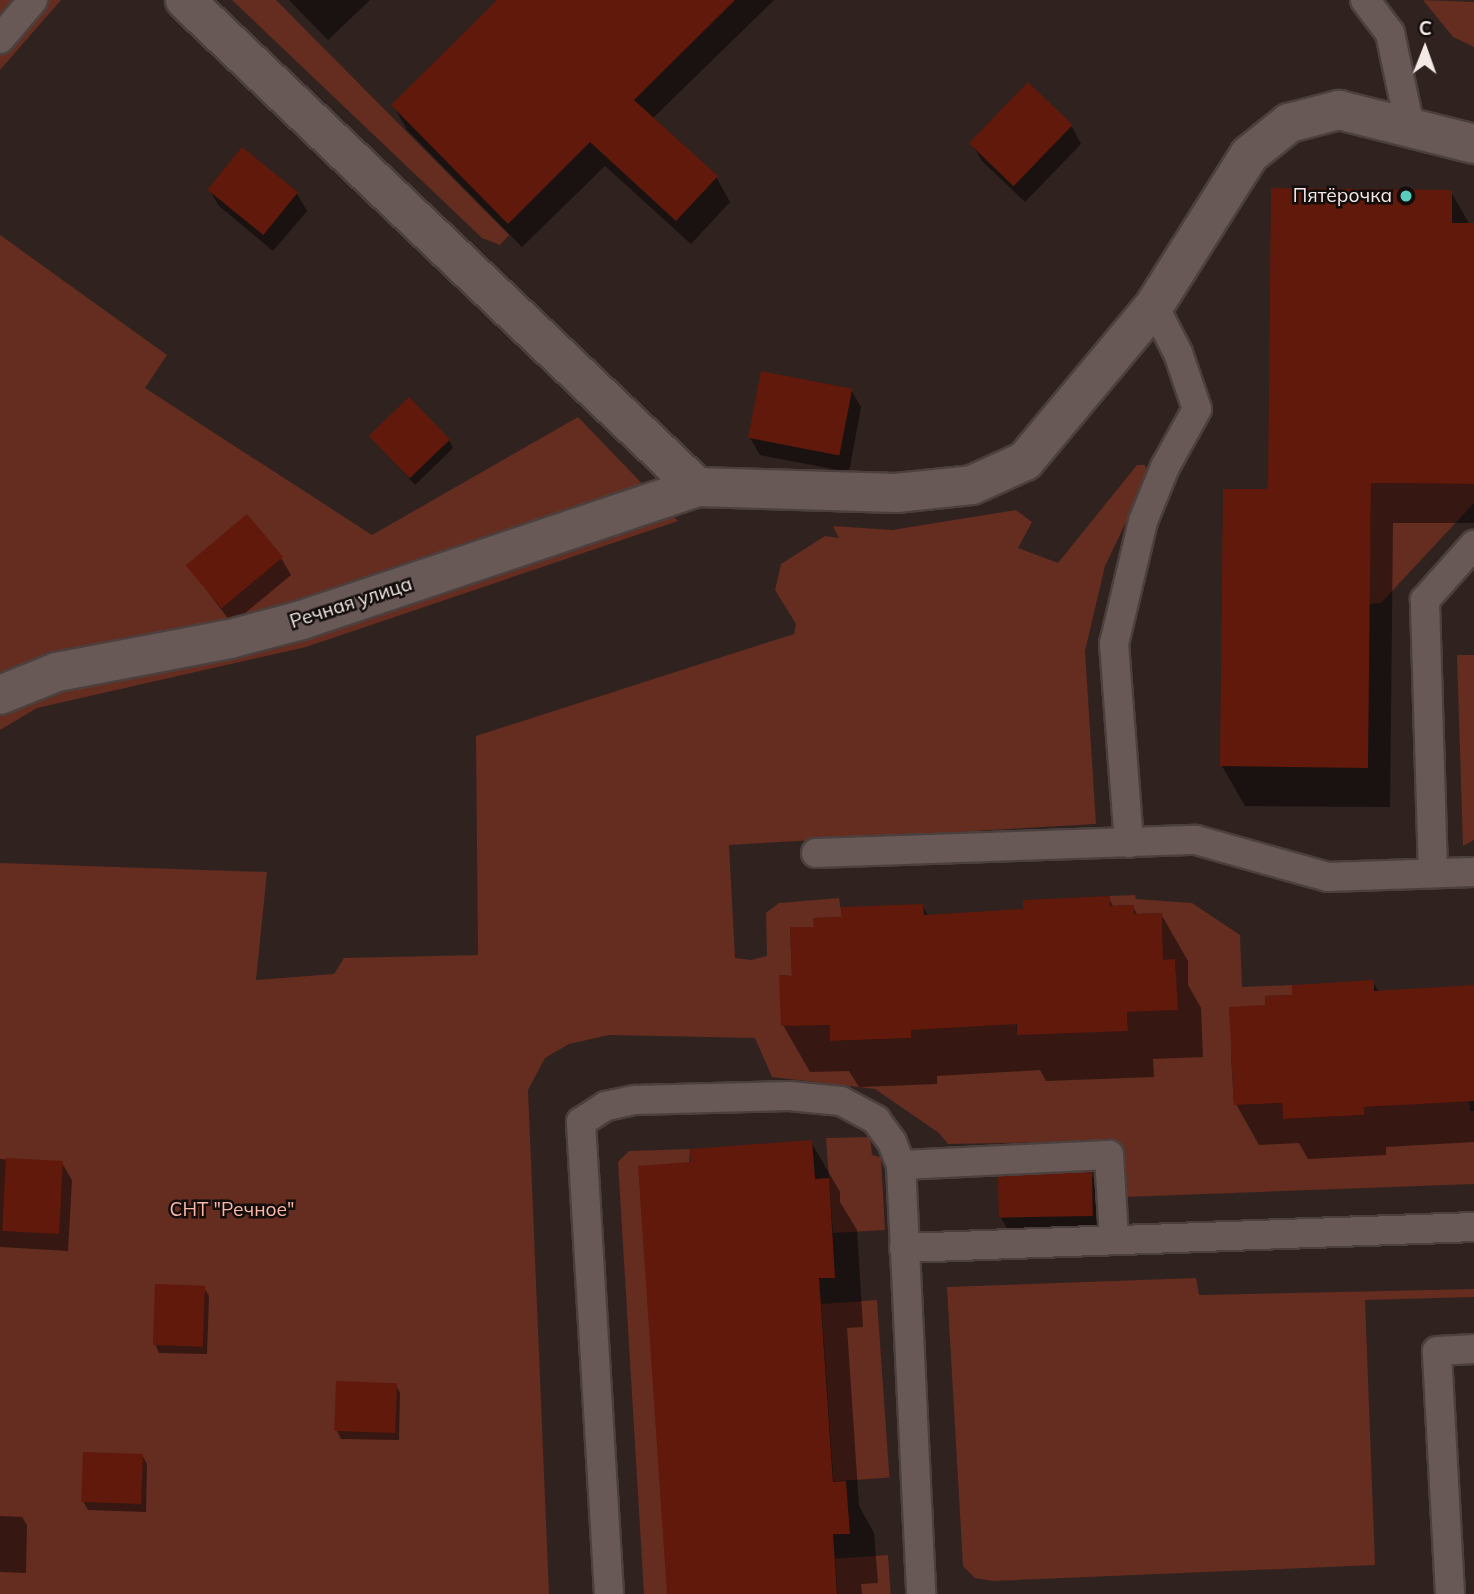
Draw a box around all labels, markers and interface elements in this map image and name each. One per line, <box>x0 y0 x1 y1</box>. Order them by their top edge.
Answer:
north arrow <box>1390 14 1460 84</box>
text: С <box>1419 16 1432 40</box>
place label: Пятёрочка <box>1293 185 1392 207</box>
marker: Пятёрочка <box>1398 188 1414 204</box>
street label: Речная улица <box>287 573 415 633</box>
park label: СНТ "Речное" <box>169 1199 295 1221</box>

